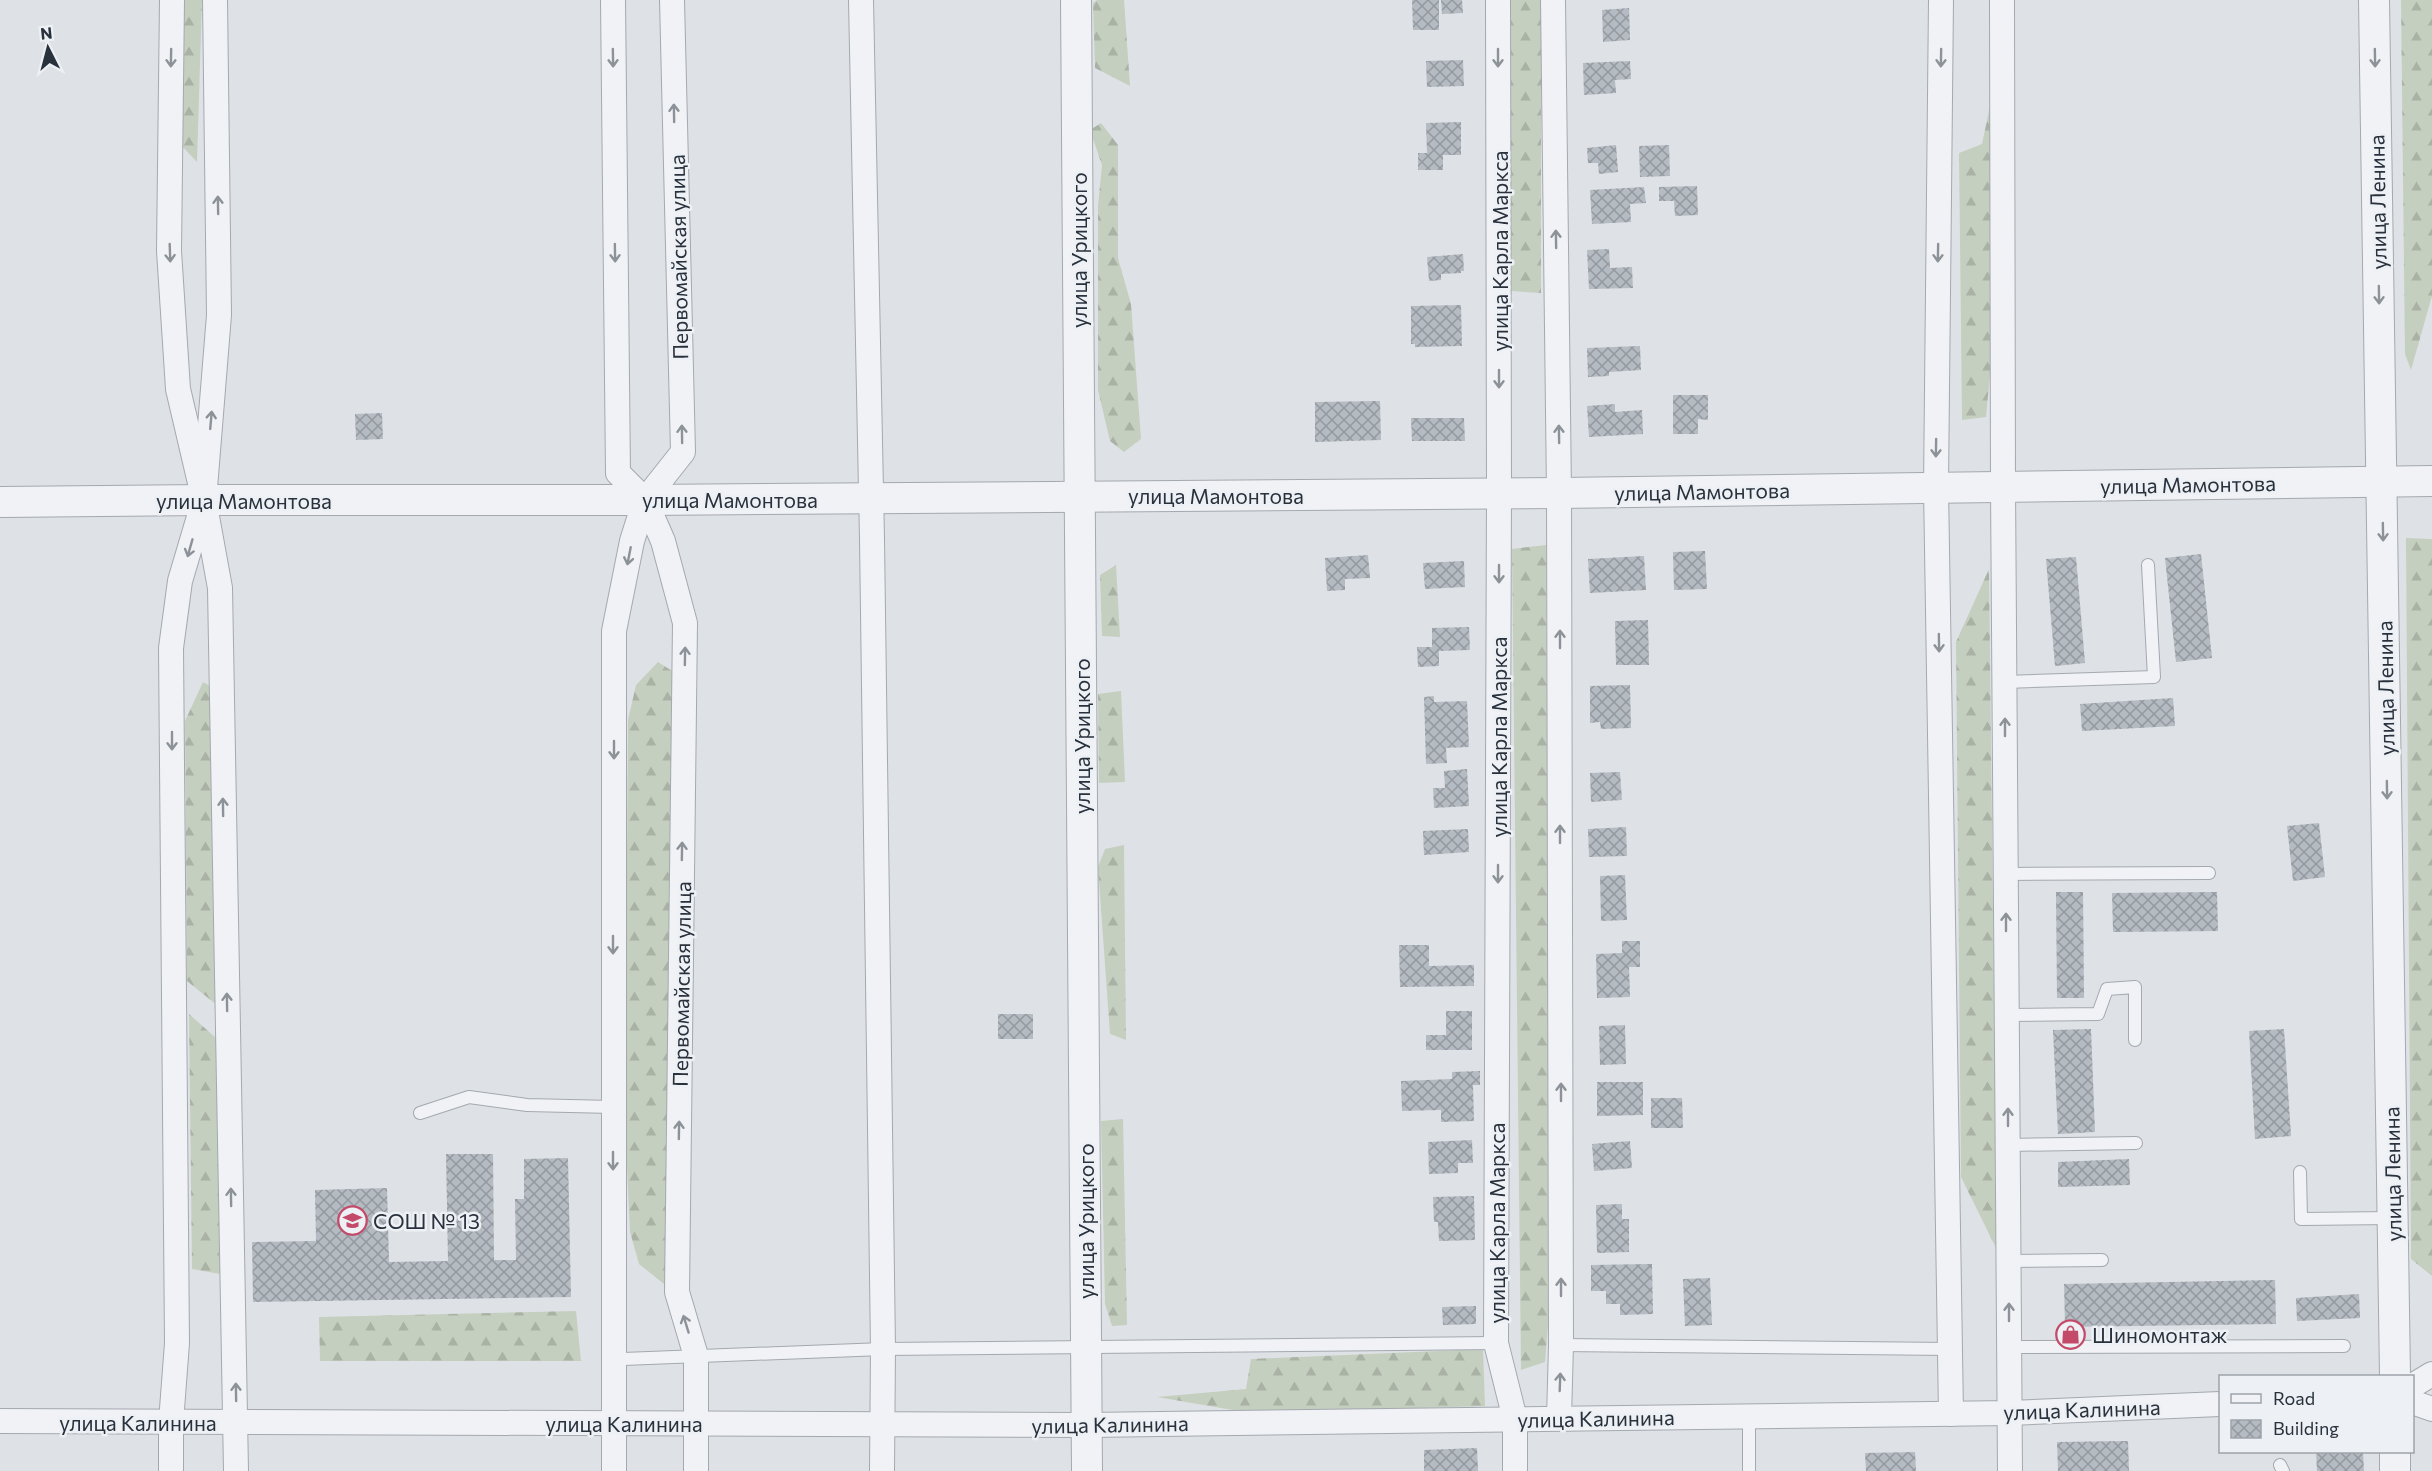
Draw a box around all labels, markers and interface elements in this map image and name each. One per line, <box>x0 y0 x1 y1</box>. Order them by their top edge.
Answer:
north arrow <box>18 18 78 78</box>
text: N <box>39 23 53 43</box>
one-way arrow <box>166 48 177 68</box>
one-way arrow <box>607 48 619 68</box>
one-way arrow <box>1492 48 1504 68</box>
one-way arrow <box>1935 48 1947 68</box>
one-way arrow <box>2369 48 2380 68</box>
one-way arrow <box>669 103 680 123</box>
street label: улица Ленина <box>2363 134 2391 270</box>
street label: улица Карла Маркса <box>1487 151 1512 351</box>
street label: Первомайская улица <box>664 154 692 360</box>
street label: улица Урицкого <box>1066 172 1091 328</box>
one-way arrow <box>212 195 224 215</box>
one-way arrow <box>1550 230 1562 250</box>
one-way arrow <box>164 243 175 263</box>
one-way arrow <box>609 243 621 263</box>
one-way arrow <box>1933 243 1944 263</box>
one-way arrow <box>2373 285 2385 305</box>
one-way arrow <box>1493 369 1505 389</box>
one-way arrow <box>205 411 216 431</box>
one-way arrow <box>676 424 688 444</box>
one-way arrow <box>1553 425 1564 445</box>
one-way arrow <box>1930 438 1942 458</box>
street label: улица Мамонтова <box>2100 470 2276 498</box>
street label: улица Мамонтова <box>1614 477 1790 505</box>
street label: улица Мамонтова <box>1128 483 1304 508</box>
street label: улица Мамонтова <box>642 487 818 512</box>
street label: улица Мамонтова <box>156 488 332 513</box>
one-way arrow <box>2377 522 2389 542</box>
one-way arrow <box>183 538 195 557</box>
one-way arrow <box>623 546 634 565</box>
one-way arrow <box>1493 564 1505 584</box>
street label: улица Ленина <box>2371 620 2399 756</box>
one-way arrow <box>1554 629 1566 649</box>
one-way arrow <box>1933 633 1944 653</box>
street label: улица Карла Маркса <box>1486 637 1511 837</box>
one-way arrow <box>679 647 691 667</box>
street label: улица Урицкого <box>1069 658 1094 814</box>
one-way arrow <box>1999 718 2011 738</box>
one-way arrow <box>166 730 178 750</box>
one-way arrow <box>608 739 620 759</box>
one-way arrow <box>2381 780 2392 800</box>
one-way arrow <box>217 797 229 817</box>
one-way arrow <box>1554 824 1566 844</box>
one-way arrow <box>676 842 688 862</box>
one-way arrow <box>1492 864 1504 884</box>
street label: Первомайская улица <box>667 881 695 1087</box>
one-way arrow <box>2001 913 2012 933</box>
one-way arrow <box>607 934 619 954</box>
one-way arrow <box>222 992 233 1012</box>
one-way arrow <box>1555 1082 1567 1102</box>
street label: улица Ленина <box>2378 1106 2406 1242</box>
one-way arrow <box>2002 1108 2014 1128</box>
one-way arrow <box>673 1121 685 1141</box>
street label: улица Карла Маркса <box>1484 1123 1509 1323</box>
street label: улица Урицкого <box>1073 1143 1098 1299</box>
one-way arrow <box>607 1150 619 1170</box>
one-way arrow <box>226 1187 237 1207</box>
school or university icon: СОШ № 13 <box>336 1204 368 1236</box>
place label: СОШ № 13 <box>373 1208 480 1233</box>
one-way arrow <box>1555 1277 1567 1297</box>
one-way arrow <box>2003 1303 2015 1323</box>
one-way arrow <box>680 1315 691 1334</box>
shop icon: Шиномонтаж <box>2055 1318 2087 1350</box>
place label: Шиномонтаж <box>2092 1322 2228 1347</box>
one-way arrow <box>1555 1372 1566 1392</box>
legend <box>2219 1375 2414 1453</box>
one-way arrow <box>230 1382 241 1402</box>
text: Road <box>2273 1387 2315 1409</box>
street label: улица Калинина <box>2003 1394 2161 1424</box>
street label: улица Калинина <box>1517 1404 1675 1432</box>
street label: улица Калинина <box>59 1410 217 1435</box>
street label: улица Калинина <box>1031 1410 1189 1438</box>
street label: улица Калинина <box>545 1411 703 1436</box>
text: Building <box>2273 1417 2339 1439</box>

